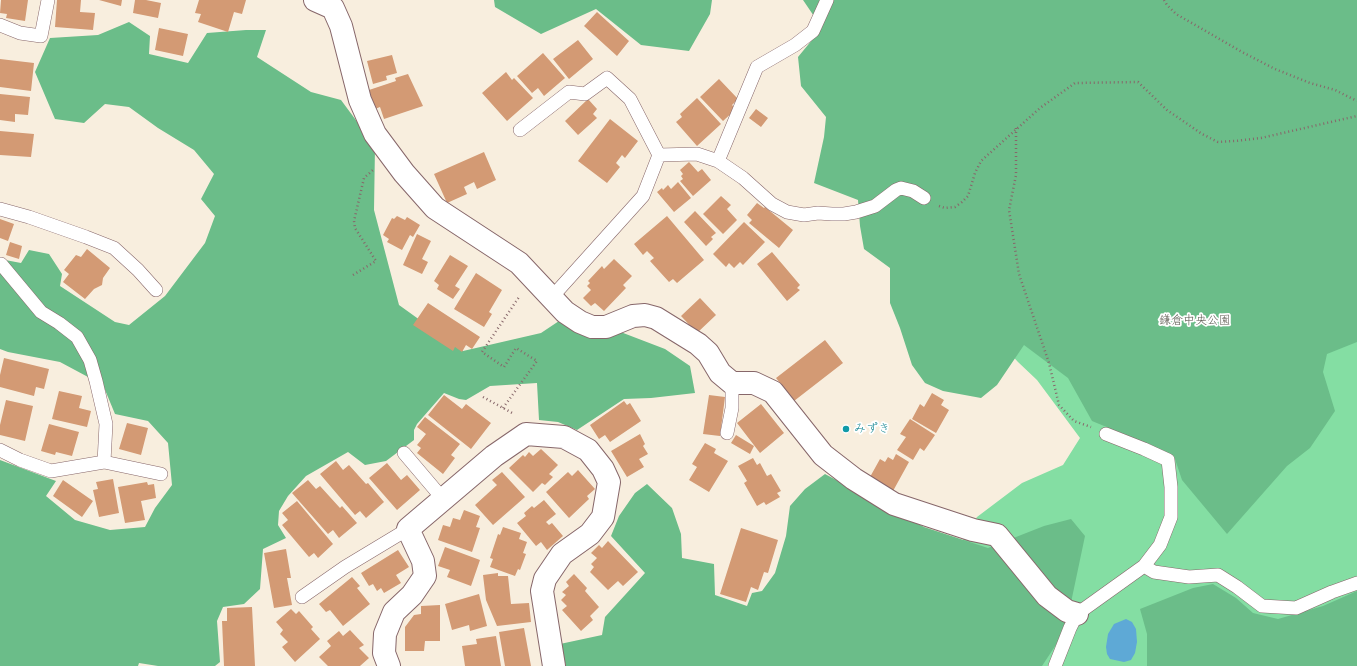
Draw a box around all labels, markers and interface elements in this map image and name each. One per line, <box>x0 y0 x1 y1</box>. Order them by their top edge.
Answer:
park label: 鎌倉中央公園 <box>1159 314 1231 328</box>
place label: みずき <box>854 422 890 436</box>
marker: みずき <box>841 424 851 434</box>

